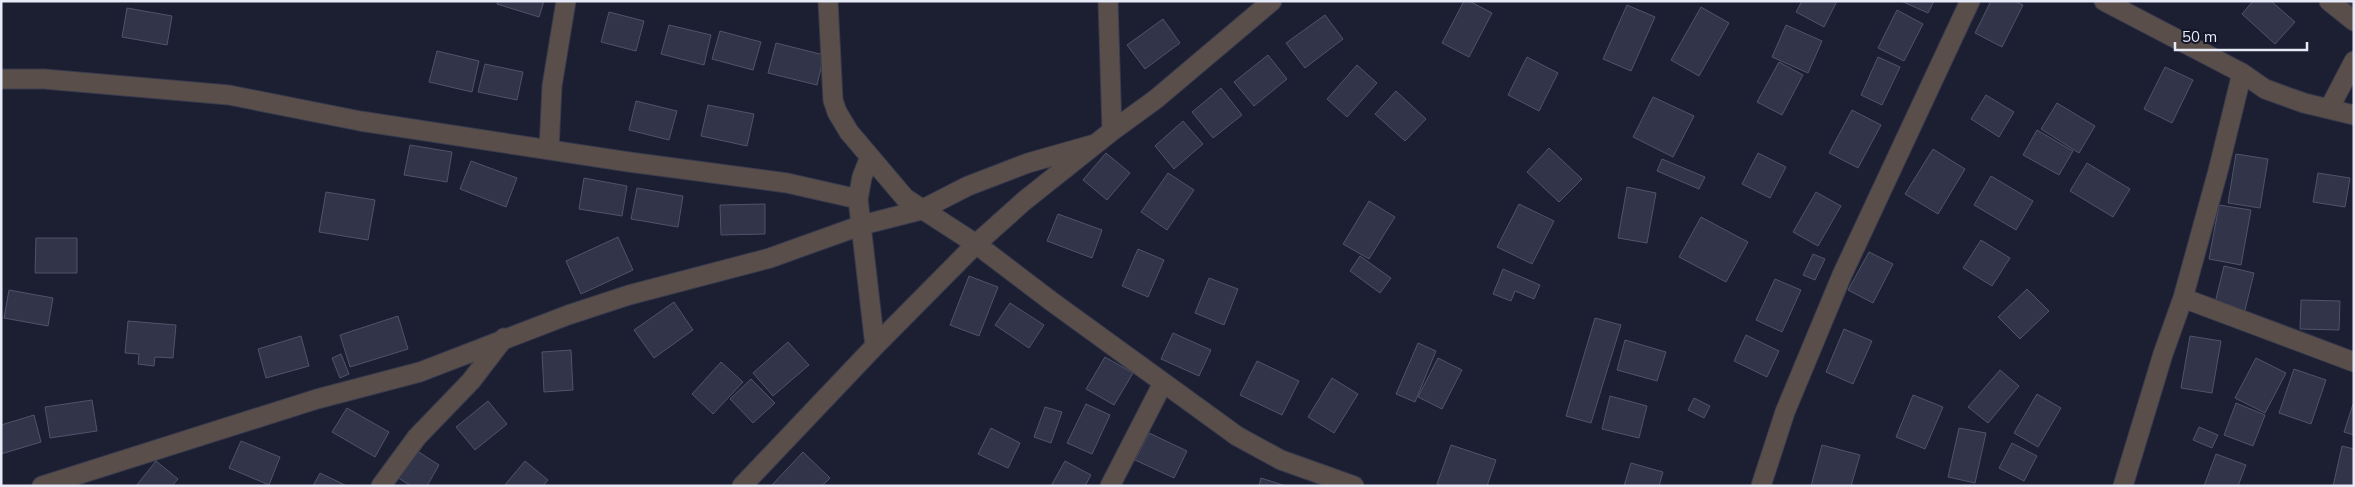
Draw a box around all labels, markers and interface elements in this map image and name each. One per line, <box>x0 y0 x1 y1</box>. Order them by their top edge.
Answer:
scale bar <box>2175 20 2308 52</box>
text: 50 m <box>2182 27 2217 46</box>

